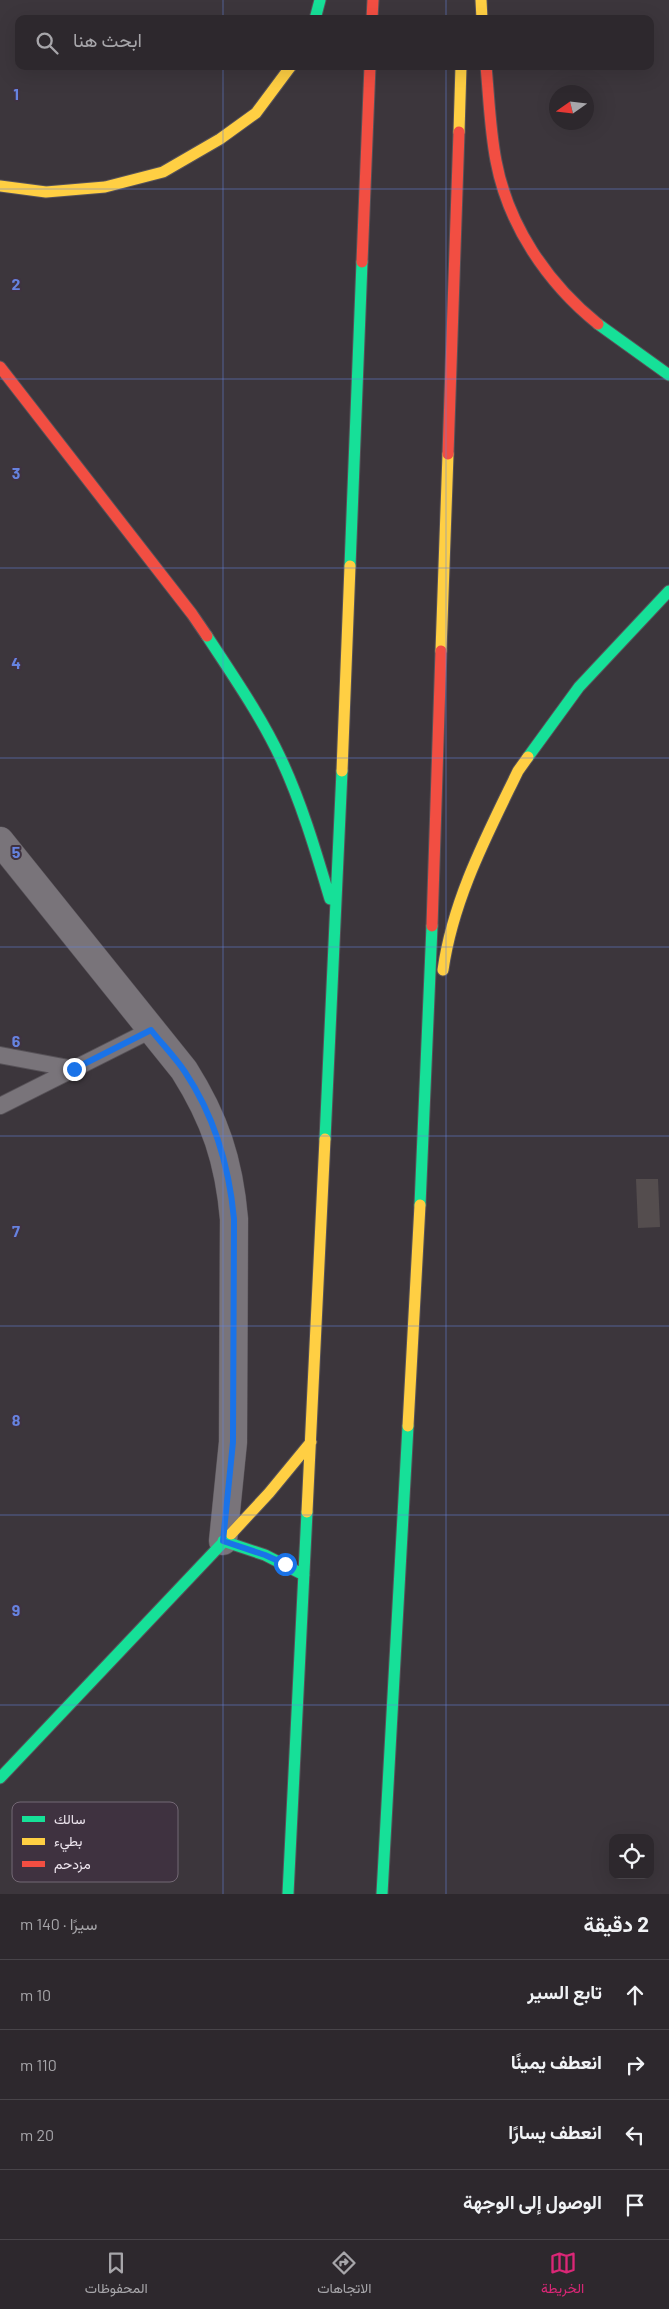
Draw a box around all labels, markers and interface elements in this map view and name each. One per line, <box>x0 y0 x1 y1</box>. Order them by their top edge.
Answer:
search box <box>15 15 654 70</box>
text: ابحث هنا <box>73 28 142 51</box>
icon: search <box>33 29 61 57</box>
text: 1 <box>13 84 19 103</box>
north arrow <box>549 85 594 130</box>
text: 2 <box>12 274 21 293</box>
text: 3 <box>12 463 20 482</box>
text: 4 <box>11 653 21 672</box>
text: 5 <box>12 842 21 861</box>
text: 6 <box>12 1031 21 1050</box>
route end <box>63 1058 86 1081</box>
text: 7 <box>12 1221 20 1240</box>
text: 8 <box>12 1410 21 1429</box>
route start <box>274 1553 297 1576</box>
text: 9 <box>12 1600 20 1619</box>
legend <box>12 1802 178 1882</box>
text: سالك <box>54 1810 85 1827</box>
text: بطيء <box>54 1832 82 1853</box>
map controls <box>609 1834 654 1879</box>
button: locate <box>609 1834 654 1879</box>
text: مزدحم <box>54 1855 91 1873</box>
text: 2 دقيقة <box>584 1911 649 1936</box>
text: سيرًا · 140 m <box>20 1914 97 1933</box>
text: تابع السير <box>527 1980 602 2003</box>
icon: ahead <box>621 1981 649 2009</box>
text: 10 m <box>20 1985 51 2004</box>
text: انعطف يمينًا <box>511 2050 602 2073</box>
icon: right <box>621 2051 649 2079</box>
text: 110 m <box>20 2055 57 2074</box>
text: انعطف يسارًا <box>508 2120 602 2143</box>
icon: left <box>621 2121 649 2149</box>
text: 20 m <box>20 2125 54 2144</box>
text: الوصول إلى الوجهة <box>463 2190 602 2213</box>
icon: arrive <box>621 2191 649 2219</box>
tab: المحفوظات <box>85 2249 148 2301</box>
tab: الاتجاهات <box>317 2249 372 2301</box>
tab: الخريطة <box>541 2249 584 2301</box>

